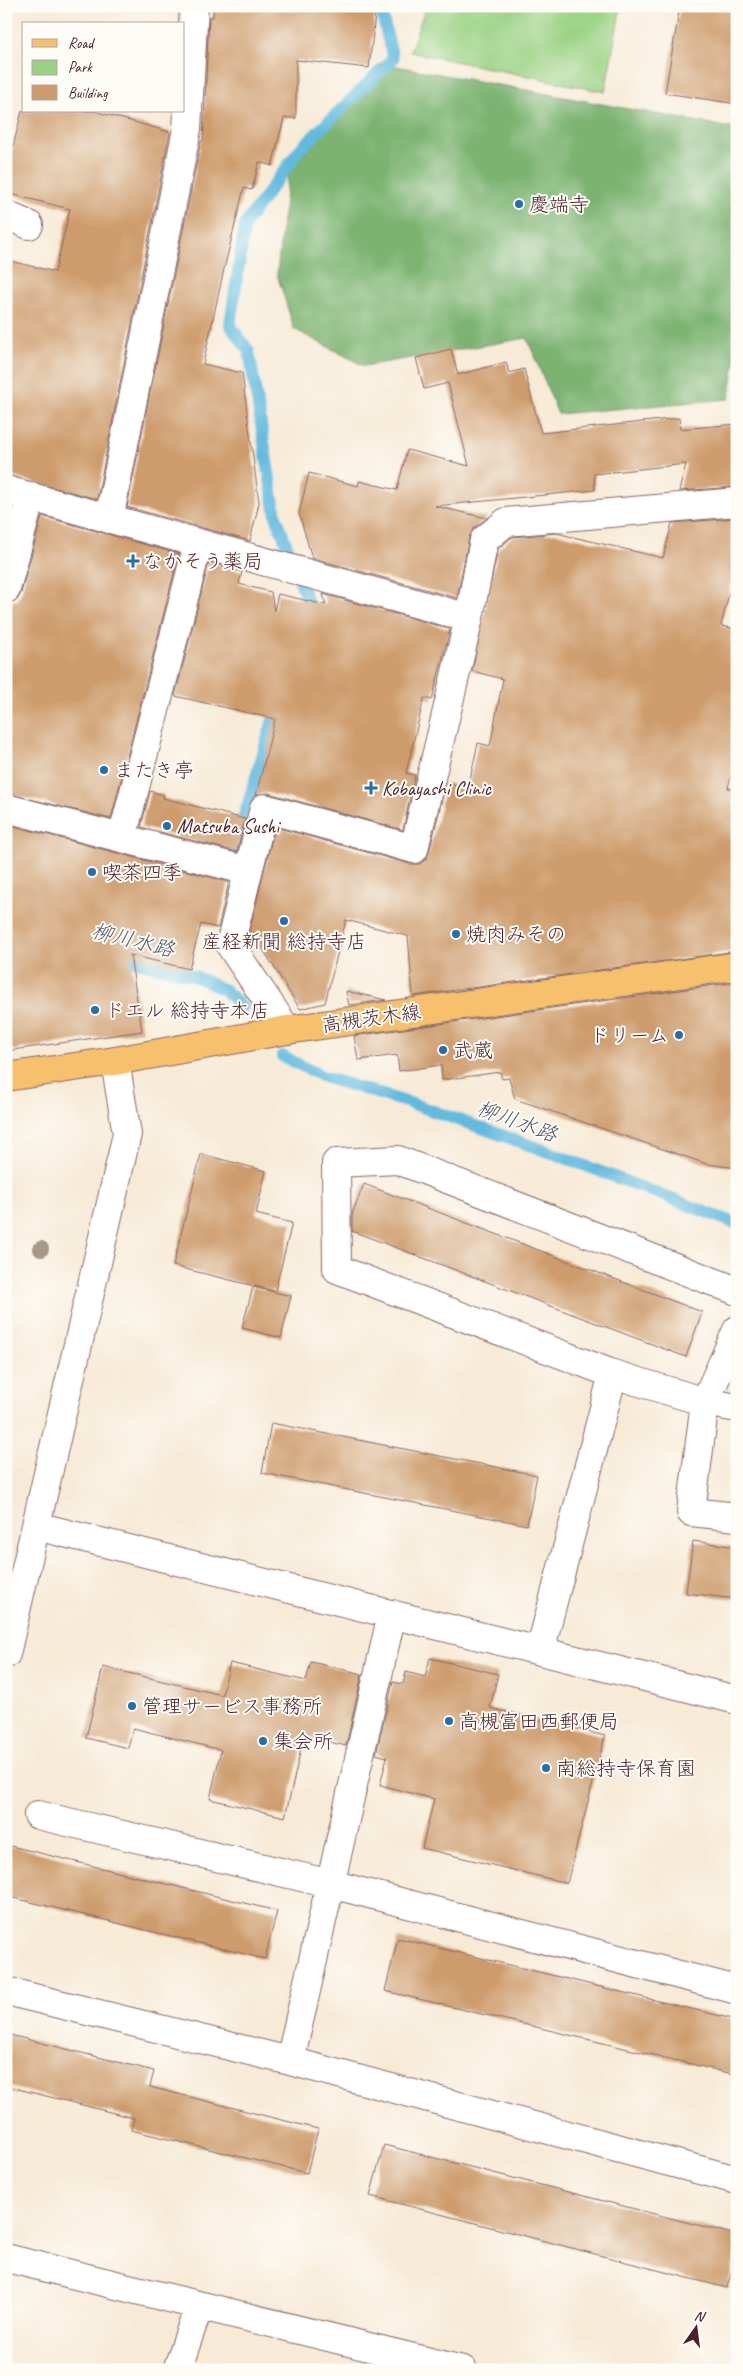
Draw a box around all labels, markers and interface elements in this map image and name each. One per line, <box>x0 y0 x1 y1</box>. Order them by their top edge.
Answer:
legend <box>22 22 185 112</box>
text: Road <box>68 34 95 53</box>
text: Park <box>68 58 93 77</box>
text: Building <box>68 84 108 103</box>
place label: 慶端寺 <box>529 192 589 217</box>
marker: 慶端寺 <box>513 198 525 210</box>
place label: なかそう薬局 <box>143 549 263 574</box>
marker: なかそう薬局 <box>127 555 139 567</box>
place label: またき亭 <box>114 758 194 783</box>
marker: またき亭 <box>98 764 110 776</box>
place label: Kobayashi Clinic <box>382 776 492 801</box>
marker: Kobayashi Clinic <box>364 781 378 795</box>
place label: Matsuba Sushi <box>177 814 281 839</box>
marker: Matsuba Sushi <box>161 820 173 832</box>
place label: 喫茶四季 <box>102 860 182 885</box>
marker: 喫茶四季 <box>86 866 98 878</box>
marker: 産経新聞 総持寺店 <box>278 915 290 927</box>
water label: 柳川水路 <box>89 917 178 963</box>
place label: 焼肉みその <box>466 922 566 947</box>
marker: 焼肉みその <box>450 928 462 940</box>
place label: 産経新聞 総持寺店 <box>202 929 366 954</box>
place label: ドエル 総持寺本店 <box>105 998 270 1023</box>
street label: 高槻茨木線 <box>320 999 422 1038</box>
marker: ドエル 総持寺本店 <box>89 1004 101 1016</box>
place label: ドリーム <box>590 1023 669 1048</box>
marker: ドリーム <box>673 1029 685 1041</box>
place label: 武蔵 <box>453 1038 493 1063</box>
marker: 武蔵 <box>437 1044 449 1056</box>
water label: 柳川水路 <box>473 1094 562 1148</box>
place label: 管理サービス事務所 <box>142 1694 322 1719</box>
marker: 管理サービス事務所 <box>126 1700 138 1712</box>
place label: 高槻富田西郵便局 <box>459 1709 619 1734</box>
marker: 高槻富田西郵便局 <box>443 1715 455 1727</box>
place label: 集会所 <box>273 1729 333 1754</box>
marker: 集会所 <box>257 1735 269 1747</box>
place label: 南総持寺保育園 <box>556 1756 696 1781</box>
marker: 南総持寺保育園 <box>540 1762 552 1774</box>
north arrow <box>670 2304 720 2354</box>
text: N <box>693 2307 708 2326</box>

